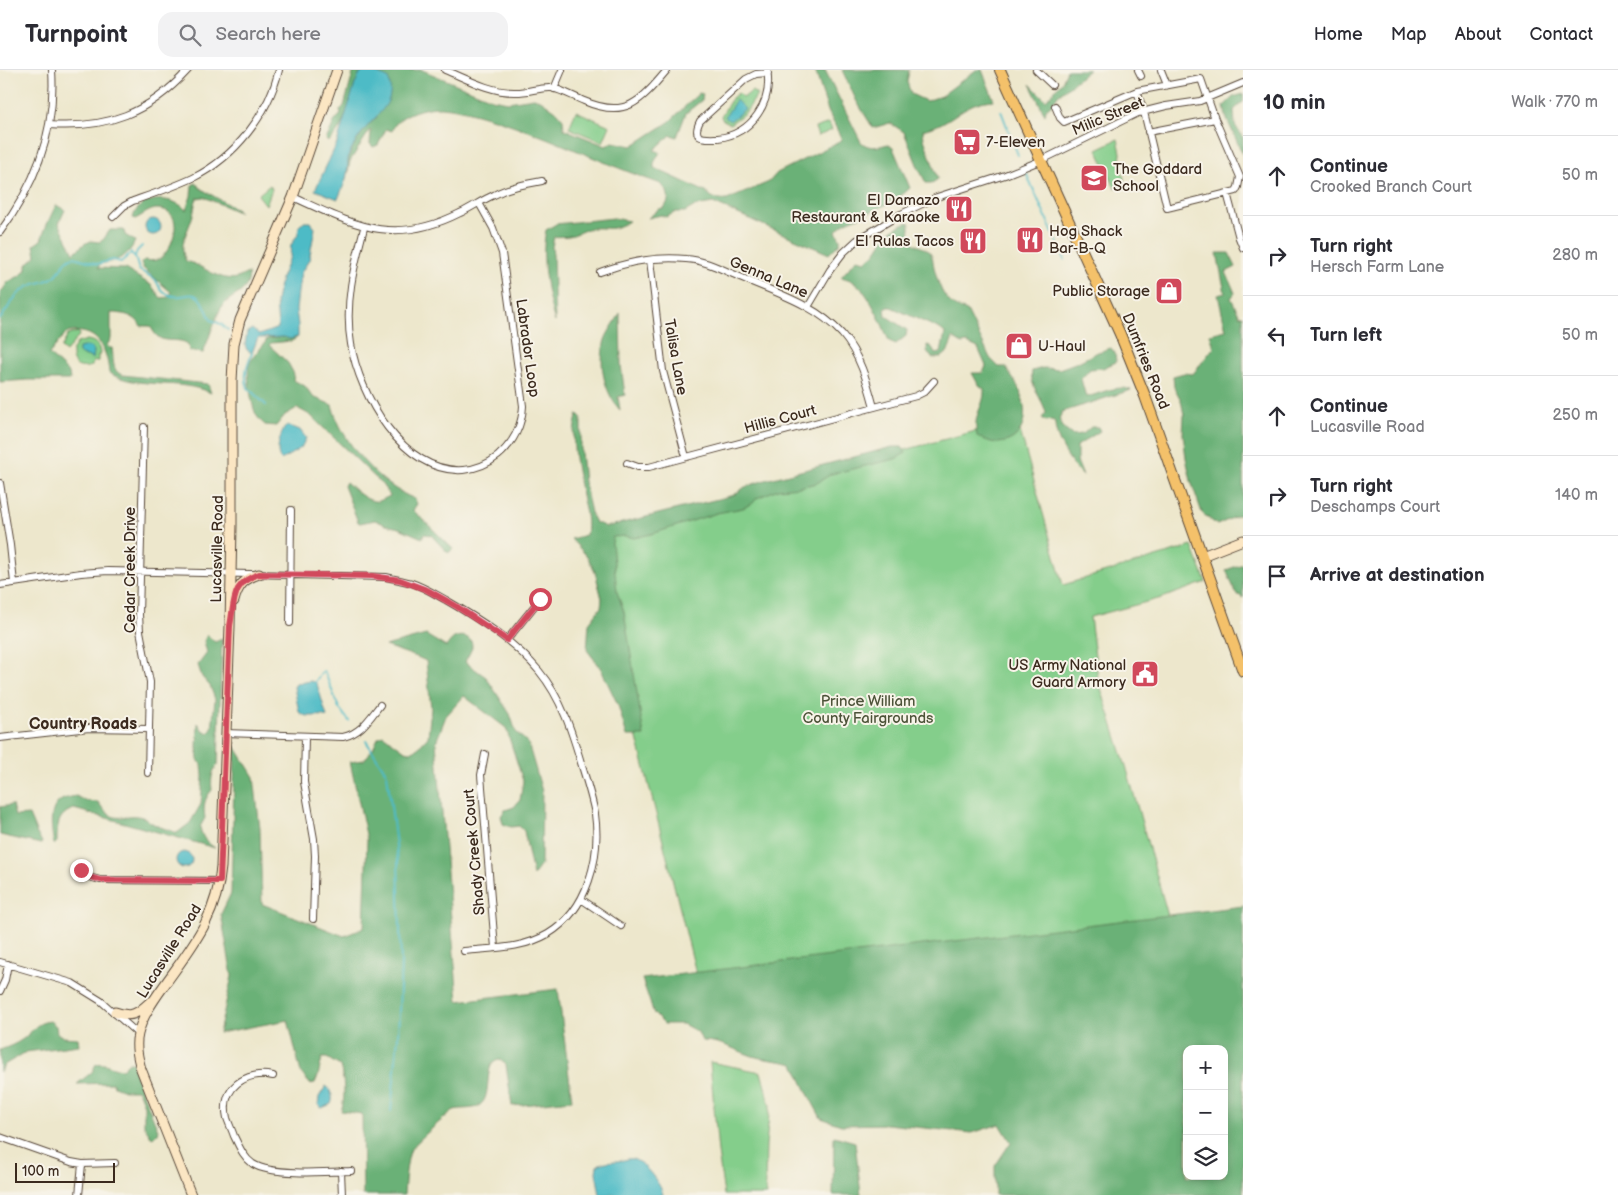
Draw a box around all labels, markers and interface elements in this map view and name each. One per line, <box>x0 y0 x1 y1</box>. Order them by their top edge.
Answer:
search box <box>158 12 508 57</box>
text: Turnpoint <box>25 20 128 49</box>
icon: search <box>176 21 204 49</box>
text: Search here <box>216 23 321 46</box>
text: Home <box>1314 24 1363 45</box>
text: Map <box>1391 24 1427 45</box>
text: About <box>1455 24 1502 45</box>
text: Contact <box>1530 24 1593 45</box>
text: 10 min <box>1263 90 1325 115</box>
street label: Milic Street <box>1069 93 1147 140</box>
text: Walk · 770 m <box>1511 93 1598 112</box>
supermarket icon: 7-Eleven <box>952 127 982 157</box>
place label: 7-Eleven <box>986 133 1045 152</box>
text: Continue <box>1310 155 1388 178</box>
place label: The Goddard School <box>1113 160 1202 196</box>
icon: ahead <box>1263 162 1291 190</box>
school or university icon: The Goddard School <box>1079 163 1109 193</box>
text: 50 m <box>1562 166 1598 185</box>
text: Crooked Branch Court <box>1310 178 1472 197</box>
place label: El Damazo Restaurant & Karaoke <box>791 191 940 227</box>
restaurant icon: El Damazo Restaurant & Karaoke <box>944 194 974 224</box>
place label: Hog Shack Bar-B-Q <box>1049 222 1123 258</box>
restaurant icon: Hog Shack Bar-B-Q <box>1015 225 1045 255</box>
restaurant icon: El Rulas Tacos <box>958 226 988 256</box>
place label: El Rulas Tacos <box>855 232 955 251</box>
text: Turn right <box>1310 235 1393 258</box>
icon: right <box>1263 242 1291 270</box>
text: 280 m <box>1552 246 1598 265</box>
street label: Genna Lane <box>727 252 811 303</box>
text: Hersch Farm Lane <box>1310 258 1444 277</box>
shop icon: Public Storage <box>1154 276 1184 306</box>
place label: Public Storage <box>1052 282 1150 301</box>
street label: Labrador Loop <box>511 298 544 399</box>
street label: Dumfries Road <box>1118 310 1173 412</box>
street label: Talisa Lane <box>659 318 692 397</box>
icon: left <box>1263 322 1291 350</box>
text: Turn left <box>1310 324 1382 347</box>
text: 50 m <box>1562 326 1598 345</box>
shop icon: U-Haul <box>1004 331 1034 361</box>
place label: U-Haul <box>1038 337 1086 356</box>
text: Continue <box>1310 395 1388 418</box>
street label: Hillis Court <box>742 401 819 438</box>
icon: ahead <box>1263 402 1291 430</box>
text: 250 m <box>1552 406 1598 425</box>
text: Lucasville Road <box>1310 418 1425 437</box>
text: Turn right <box>1310 475 1393 498</box>
icon: right <box>1263 482 1291 510</box>
text: 140 m <box>1555 486 1598 505</box>
street label: Lucasville Road <box>207 495 228 603</box>
text: Deschamps Court <box>1310 498 1440 517</box>
street label: Cedar Creek Drive <box>121 507 140 633</box>
icon: arrive <box>1263 562 1291 590</box>
text: Arrive at destination <box>1310 564 1485 587</box>
route start <box>529 588 552 611</box>
place label: US Army National Guard Armory <box>1008 656 1126 692</box>
public building icon: US Army National Guard Armory <box>1130 659 1160 689</box>
park label: Prince William County Fairgrounds <box>803 692 934 728</box>
district label: Country Roads <box>29 715 137 734</box>
street label: Shady Creek Court <box>459 788 489 916</box>
route end <box>70 859 93 882</box>
street label: Lucasville Road <box>133 901 206 1002</box>
map controls <box>1183 1045 1228 1180</box>
button: + <box>1183 1045 1228 1090</box>
button: − <box>1183 1090 1228 1135</box>
button: layers <box>1183 1135 1228 1180</box>
scale bar <box>15 1160 115 1183</box>
text: 100 m <box>22 1163 59 1180</box>

